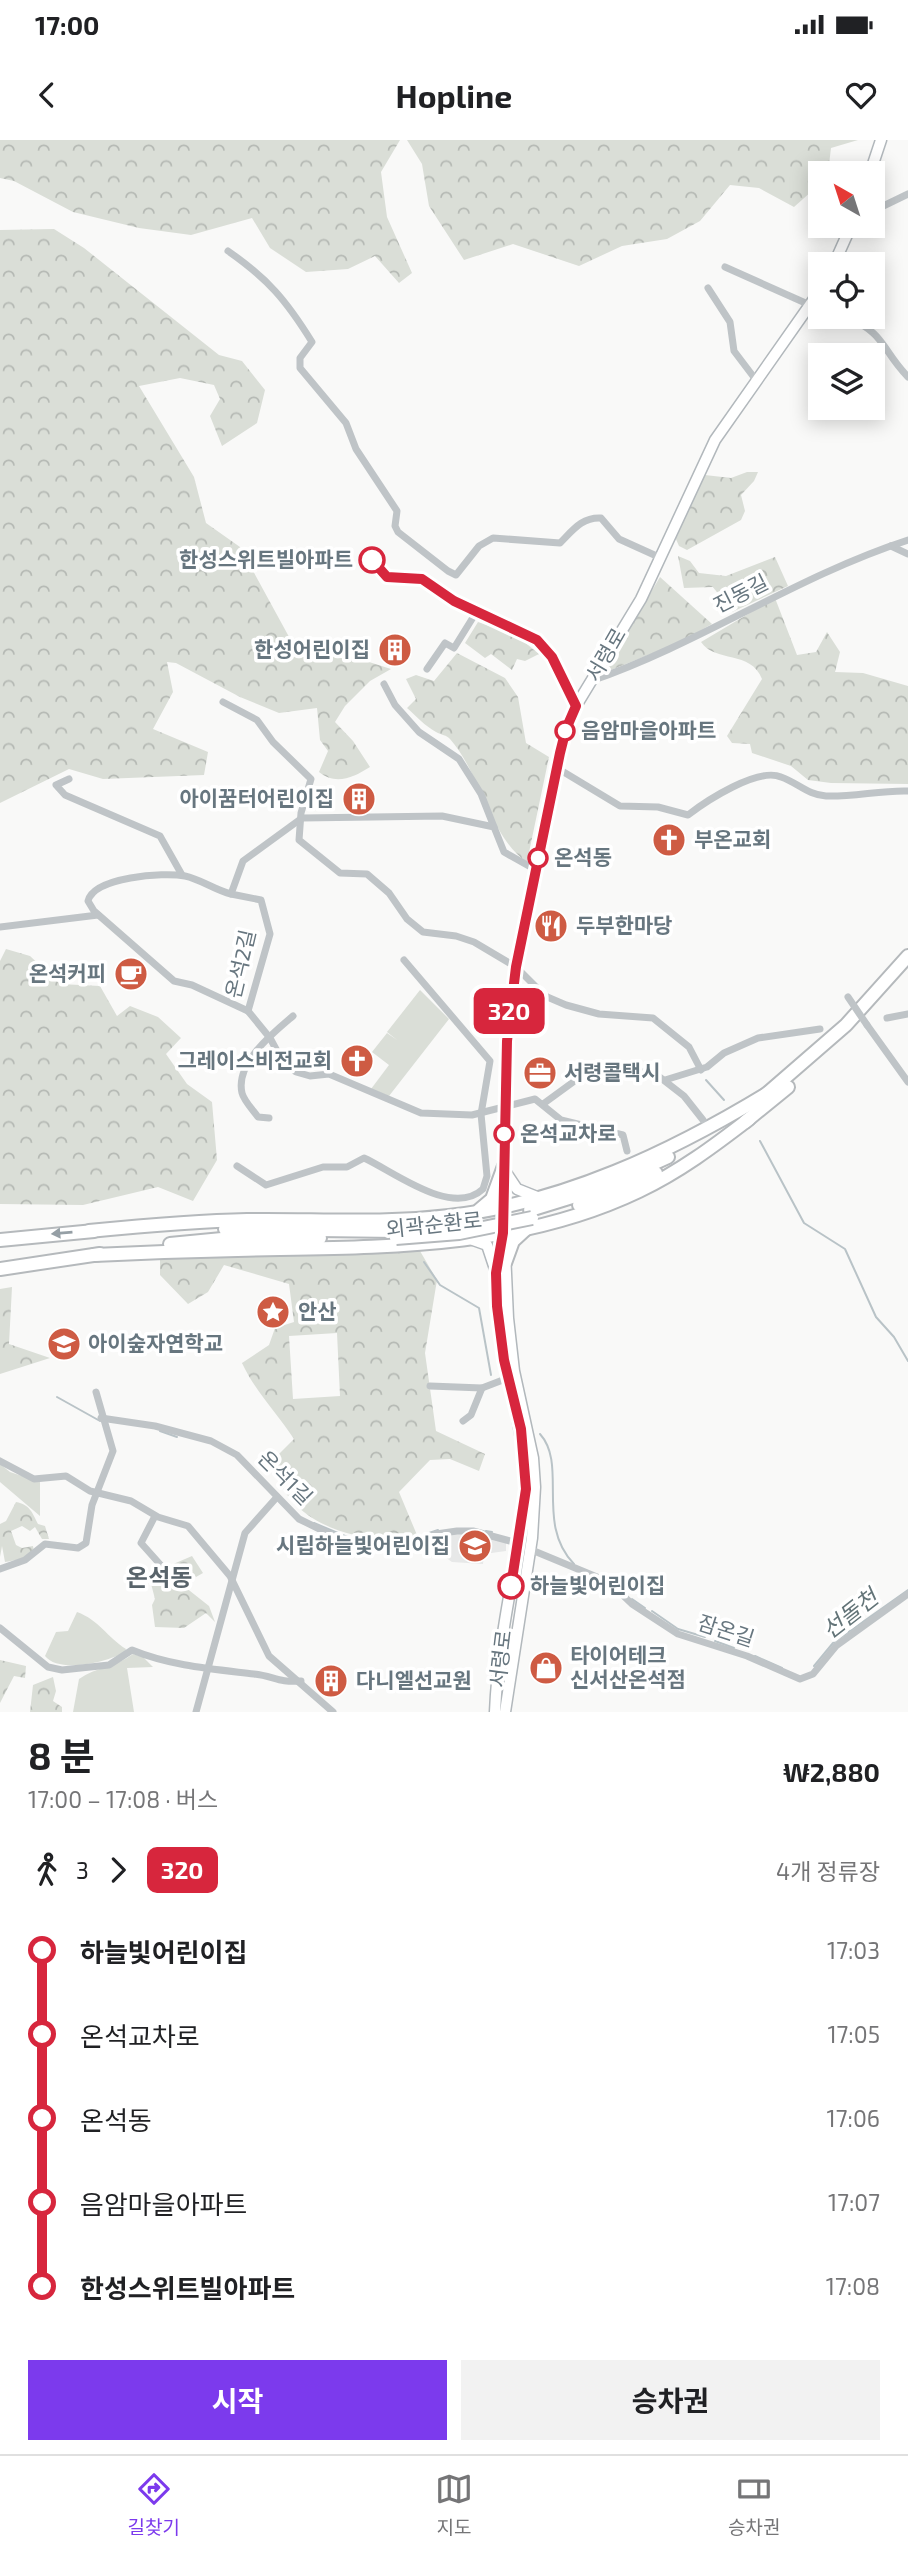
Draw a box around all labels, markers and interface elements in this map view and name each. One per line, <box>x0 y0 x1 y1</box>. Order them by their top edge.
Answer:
text: 17:00 <box>35 9 99 40</box>
icon: back <box>28 76 66 114</box>
text: Hopline <box>396 76 512 114</box>
icon: heart <box>842 76 880 114</box>
north arrow <box>808 161 886 238</box>
map controls <box>808 161 885 420</box>
button: locate <box>808 252 885 329</box>
button: layers <box>808 343 885 420</box>
place label: 한성스위트빌아파트 <box>179 546 353 571</box>
marker: 한성스위트빌아파트 <box>359 547 385 573</box>
street label: 진동길 <box>709 568 772 617</box>
street label: 서령로 <box>579 623 630 686</box>
building icon: 한성어린이집 <box>376 631 414 669</box>
place label: 한성어린이집 <box>254 636 370 661</box>
place label: 음암마을아파트 <box>581 717 716 742</box>
marker: 음암마을아파트 <box>555 721 575 741</box>
building icon: 아이꿈터어린이집 <box>340 780 378 818</box>
place label: 아이꿈터어린이집 <box>179 785 334 810</box>
church icon: 부온교회 <box>650 821 688 859</box>
place label: 부온교회 <box>694 826 771 851</box>
place label: 온석동 <box>554 844 612 869</box>
marker: 온석동 <box>528 848 548 868</box>
restaurant icon: 두부한마당 <box>532 907 570 945</box>
place label: 두부한마당 <box>576 912 673 937</box>
street label: 온석2길 <box>220 927 260 1000</box>
cafe icon: 온석커피 <box>112 955 150 993</box>
place label: 온석커피 <box>29 960 106 985</box>
line badge: 320 <box>469 988 549 1034</box>
text: 320 <box>488 996 530 1025</box>
church icon: 그레이스비전교회 <box>338 1042 376 1080</box>
place label: 그레이스비전교회 <box>177 1047 332 1072</box>
office icon: 서령콜택시 <box>521 1054 559 1092</box>
place label: 서령콜택시 <box>564 1059 661 1084</box>
place label: 온석교차로 <box>520 1120 617 1145</box>
marker: 온석교차로 <box>494 1124 514 1144</box>
street label: 외곽순환로 <box>384 1206 483 1241</box>
one-way arrow <box>50 1228 72 1239</box>
place icon: 안산 <box>254 1293 292 1331</box>
place label: 안산 <box>298 1298 337 1323</box>
school or university icon: 아이숲자연학교 <box>45 1325 83 1363</box>
place label: 아이숲자연학교 <box>88 1330 223 1355</box>
street label: 온석1길 <box>254 1445 318 1509</box>
school or university icon: 시립하늘빛어린이집 <box>456 1527 494 1565</box>
place label: 시립하늘빛어린이집 <box>276 1532 450 1557</box>
district label: 온석동 <box>126 1562 192 1591</box>
place label: 하늘빛어린이집 <box>530 1572 665 1597</box>
marker: 하늘빛어린이집 <box>498 1573 524 1599</box>
water label: 선돌천 <box>816 1581 885 1644</box>
street label: 잠온길 <box>695 1609 758 1650</box>
street label: 서령로 <box>484 1629 515 1689</box>
place label: 타이어테크 신서산온석점 <box>570 1642 686 1691</box>
shop icon: 타이어테크 신서산온석점 <box>527 1649 565 1687</box>
building icon: 다니엘선교원 <box>312 1662 350 1700</box>
place label: 다니엘선교원 <box>356 1667 472 1692</box>
text: 8 분 <box>28 1732 95 1778</box>
text: ₩2,880 <box>783 1756 880 1787</box>
text: 17:00 – 17:08 · 버스 <box>28 1785 218 1813</box>
icon: walk <box>28 1851 66 1889</box>
icon: forward <box>99 1851 137 1889</box>
text: 320 <box>161 1855 204 1884</box>
text: 3 <box>76 1856 89 1884</box>
text: 4개 정류장 <box>776 1857 880 1885</box>
text: 하늘빛어린이집 <box>80 1936 247 1967</box>
text: 17:03 <box>827 1936 880 1964</box>
text: 온석교차로 <box>80 2020 200 2051</box>
text: 17:05 <box>827 2020 880 2048</box>
text: 온석동 <box>80 2104 152 2135</box>
text: 17:06 <box>827 2104 880 2132</box>
text: 음암마을아파트 <box>80 2188 247 2219</box>
text: 17:07 <box>828 2188 880 2216</box>
text: 한성스위트빌아파트 <box>80 2272 295 2303</box>
text: 17:08 <box>826 2272 880 2300</box>
button: 시작 <box>28 2360 447 2440</box>
button: 승차권 <box>461 2360 880 2440</box>
tab: 길찾기 <box>128 2470 180 2539</box>
tab: 지도 <box>435 2470 473 2539</box>
tab: 승차권 <box>728 2470 780 2539</box>

